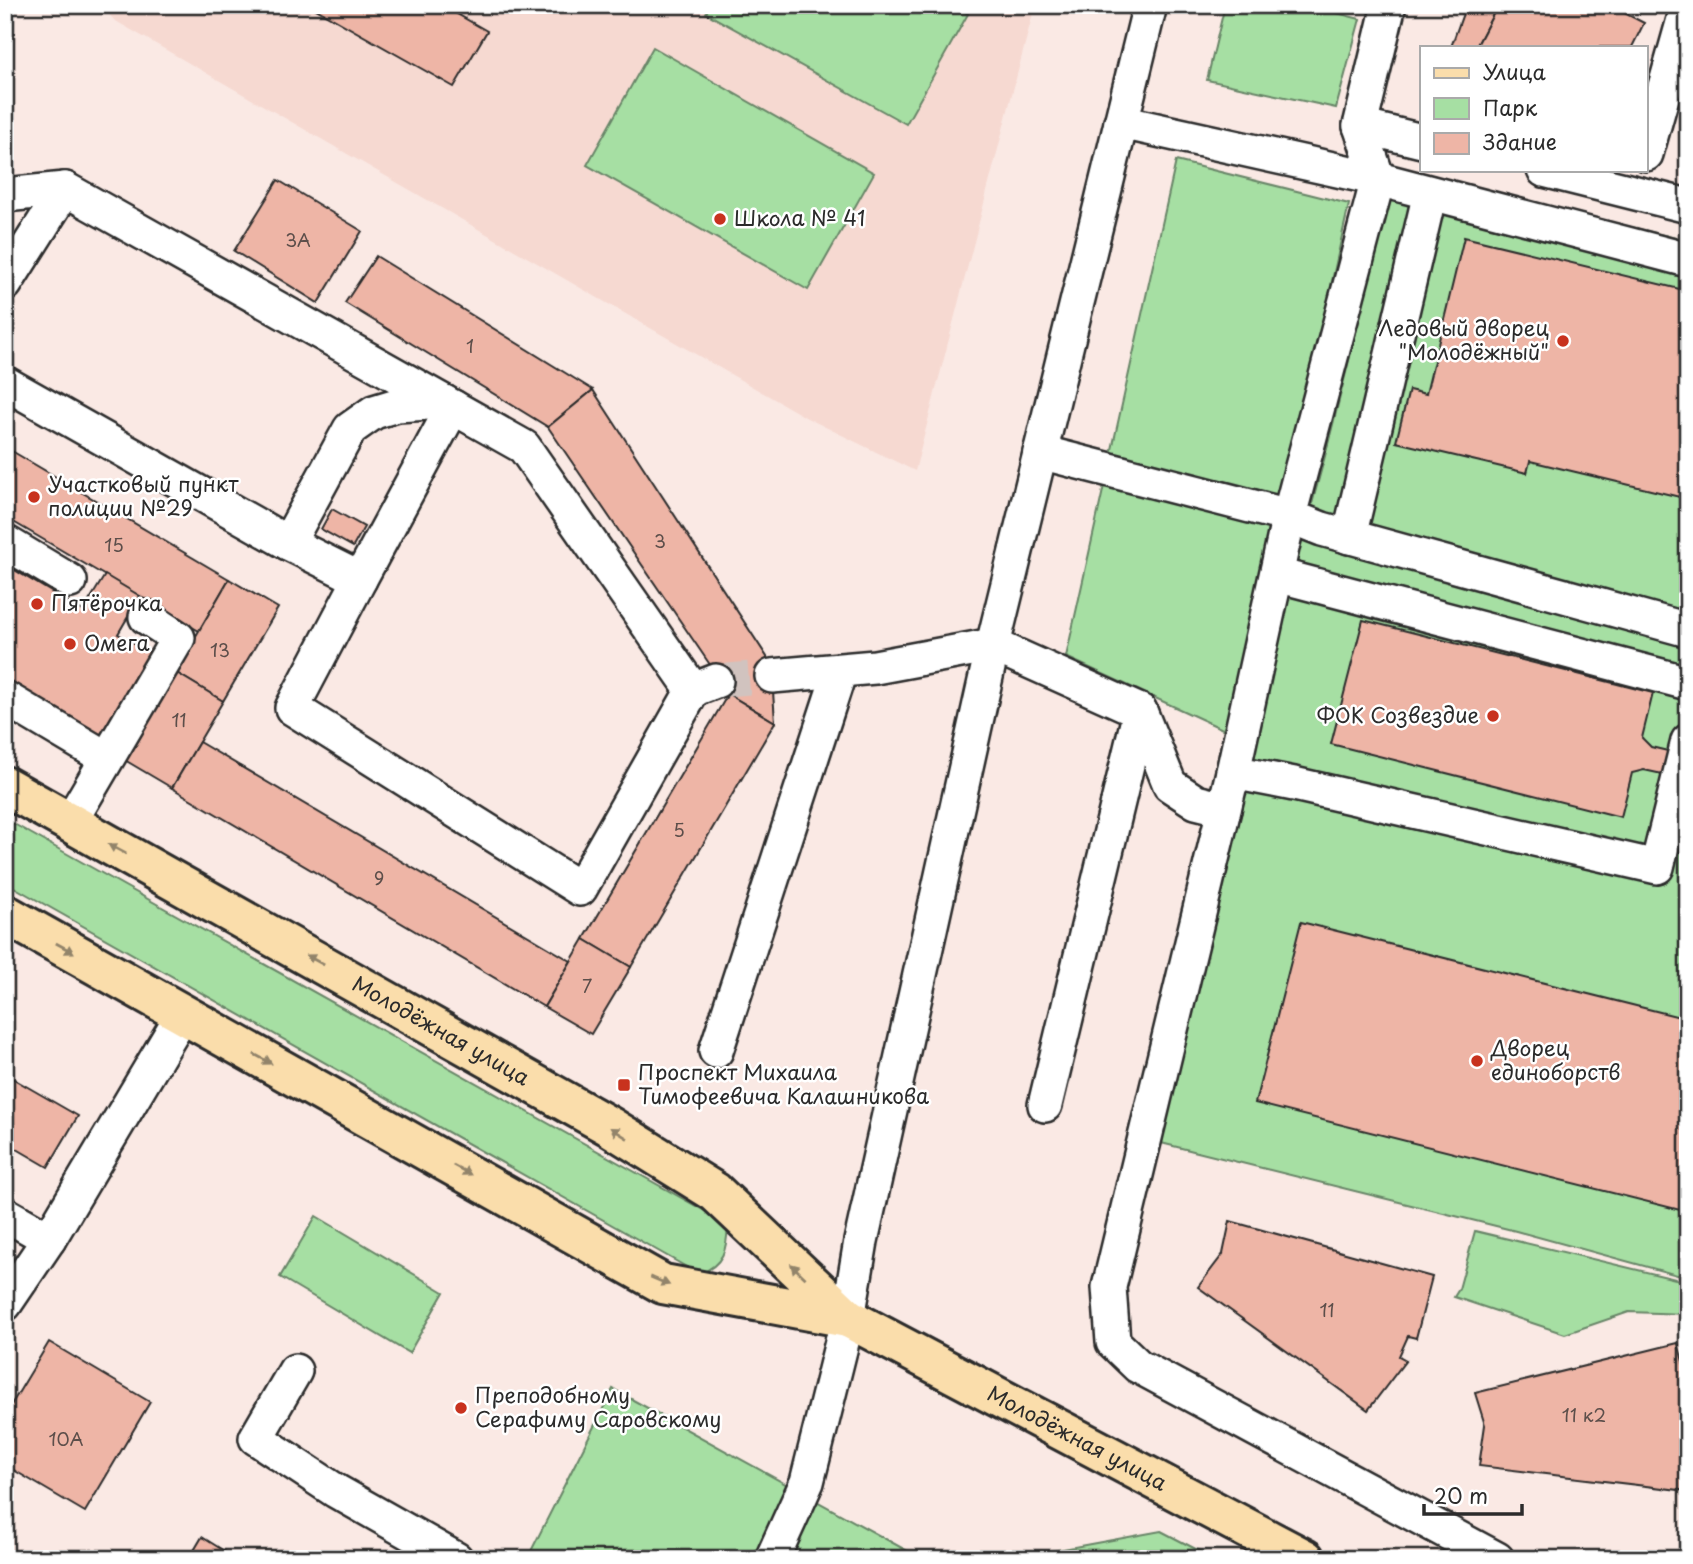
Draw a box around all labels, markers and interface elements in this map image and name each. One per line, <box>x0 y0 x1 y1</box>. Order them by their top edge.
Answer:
legend <box>1420 46 1648 172</box>
text: Улица <box>1483 55 1546 87</box>
text: Парк <box>1483 91 1538 123</box>
text: Здание <box>1483 125 1557 157</box>
place label: Школа № 41 <box>734 201 865 233</box>
marker: Школа № 41 <box>712 211 728 227</box>
house number: 3А <box>285 226 311 253</box>
place label: Ледовый дворец "Молодёжный" <box>1378 311 1549 367</box>
house number: 1 <box>466 332 474 359</box>
marker: Ледовый дворец "Молодёжный" <box>1555 333 1571 349</box>
place label: Участковый пункт полиции №29 <box>48 467 239 523</box>
marker: Участковый пункт полиции №29 <box>26 489 42 505</box>
house number: 3 <box>654 527 666 554</box>
house number: 15 <box>104 531 124 558</box>
place label: Пятёрочка <box>51 586 163 618</box>
marker: Пятёрочка <box>29 596 45 612</box>
place label: Омега <box>84 626 150 658</box>
marker: Омега <box>62 636 78 652</box>
house number: 13 <box>210 636 230 663</box>
place label: ФОК Созвездие <box>1317 698 1479 730</box>
house number: 11 <box>171 706 187 733</box>
marker: ФОК Созвездие <box>1485 708 1501 724</box>
house number: 5 <box>673 816 685 843</box>
one-way arrow <box>107 842 126 855</box>
house number: 9 <box>374 864 384 891</box>
one-way arrow <box>55 942 75 954</box>
one-way arrow <box>305 954 324 966</box>
street label: Молодёжная улица <box>347 967 537 1093</box>
house number: 7 <box>582 972 592 999</box>
place label: Дворец единоборств <box>1490 1031 1621 1087</box>
one-way arrow <box>254 1053 273 1065</box>
marker: Дворец единоборств <box>1469 1053 1485 1069</box>
place label: Проспект Михаила Тимофеевича Калашникова <box>638 1055 929 1111</box>
marker: Проспект Михаила Тимофеевича Калашникова <box>616 1077 632 1093</box>
one-way arrow <box>610 1126 629 1139</box>
one-way arrow <box>452 1164 471 1176</box>
one-way arrow <box>790 1262 807 1279</box>
one-way arrow <box>650 1275 671 1286</box>
house number: 11 <box>1319 1296 1335 1323</box>
street label: Молодёжная улица <box>982 1376 1174 1498</box>
place label: Преподобному Серафиму Саровскому <box>475 1378 721 1434</box>
marker: Преподобному Серафиму Саровскому <box>453 1400 469 1416</box>
house number: 11 к2 <box>1562 1401 1606 1428</box>
house number: 10А <box>48 1425 84 1452</box>
scale bar <box>1424 1473 1522 1517</box>
text: 20 m <box>1434 1479 1488 1511</box>

